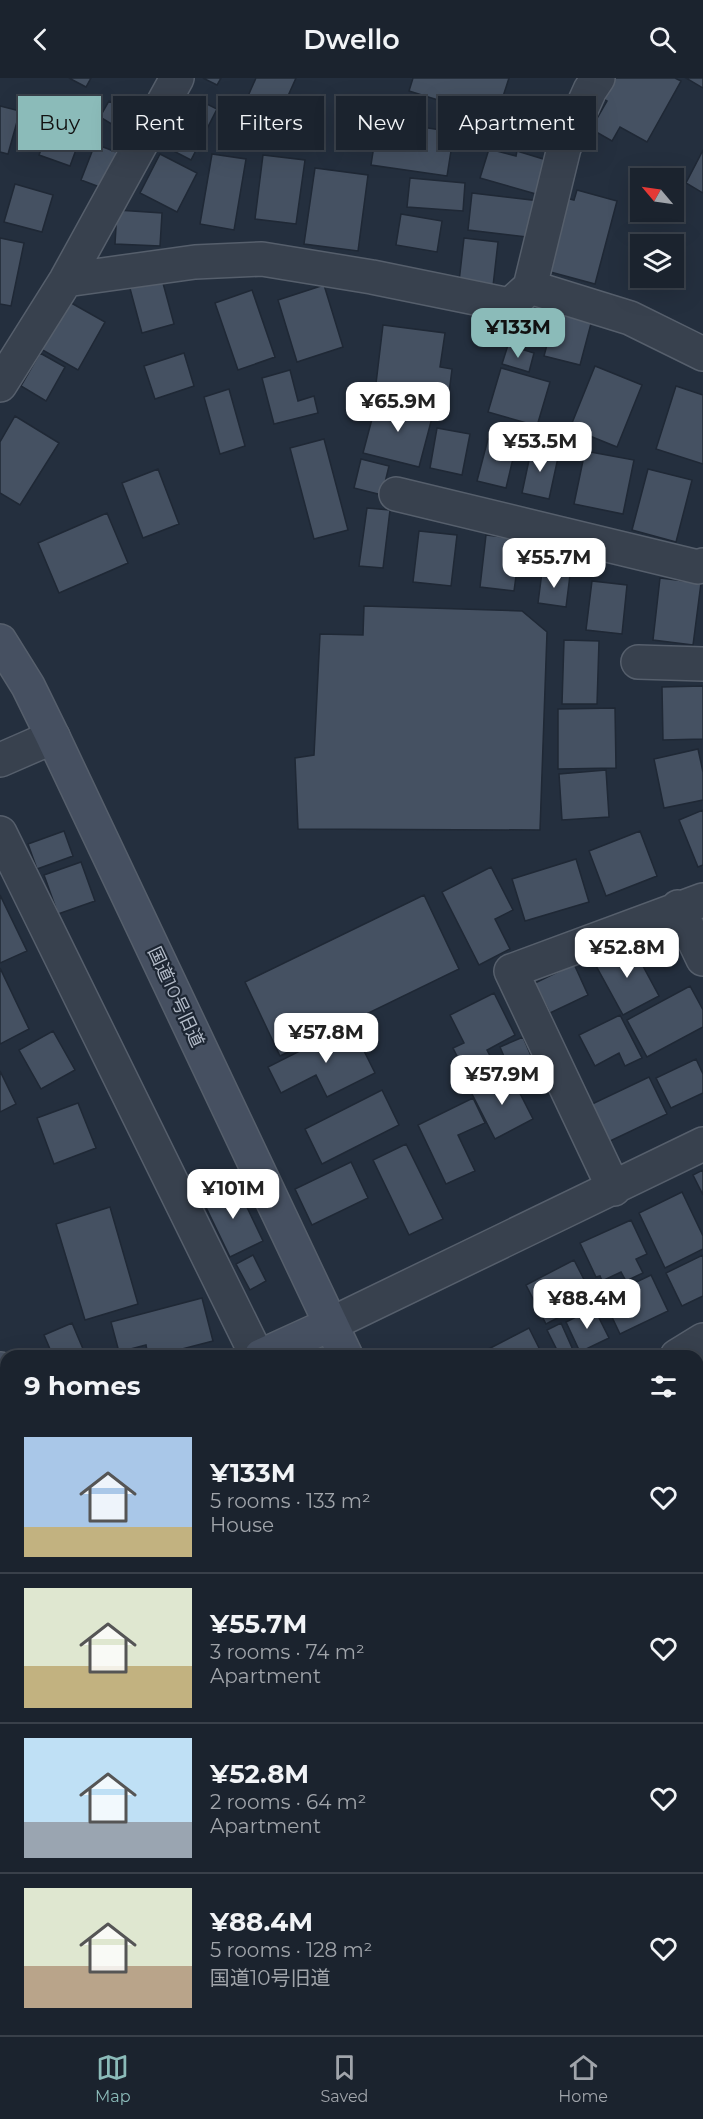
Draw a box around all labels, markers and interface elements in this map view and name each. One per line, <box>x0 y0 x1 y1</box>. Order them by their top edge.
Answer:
icon: back <box>24 23 57 56</box>
text: Dwello <box>303 23 400 56</box>
icon: search <box>646 23 679 56</box>
chip: Buy <box>18 96 101 150</box>
chip: Rent <box>113 96 206 150</box>
chip: Filters <box>218 96 324 150</box>
chip: New <box>336 96 426 150</box>
chip: Apartment <box>438 96 596 150</box>
north arrow <box>630 168 684 222</box>
map controls <box>630 168 684 288</box>
button: layers <box>630 234 684 288</box>
pin: ¥133M <box>476 308 560 359</box>
text: ¥133M <box>485 315 551 339</box>
pin: ¥65.9M <box>349 382 447 433</box>
text: ¥65.9M <box>360 389 436 413</box>
pin: ¥53.5M <box>491 422 589 473</box>
text: ¥53.5M <box>503 429 577 453</box>
pin: ¥55.7M <box>505 538 603 589</box>
text: ¥55.7M <box>517 545 591 569</box>
pin: ¥52.8M <box>578 928 676 979</box>
text: ¥52.8M <box>589 935 665 959</box>
street label: 国道10号旧道 <box>143 943 209 1051</box>
pin: ¥57.8M <box>277 1013 375 1064</box>
text: ¥57.8M <box>288 1020 364 1044</box>
pin: ¥57.9M <box>453 1055 551 1106</box>
text: ¥57.9M <box>465 1062 539 1086</box>
pin: ¥101M <box>191 1169 275 1220</box>
text: ¥101M <box>201 1176 265 1200</box>
pin: ¥88.4M <box>538 1279 636 1330</box>
text: ¥88.4M <box>547 1286 627 1310</box>
text: 9 homes <box>24 1370 141 1402</box>
icon: filters <box>647 1370 680 1403</box>
text: ¥133M <box>210 1457 296 1489</box>
icon: home <box>72 1461 144 1533</box>
icon: heart <box>647 1481 680 1514</box>
text: 5 rooms · 133 m² <box>210 1489 371 1513</box>
text: House <box>210 1513 274 1537</box>
text: ¥55.7M <box>210 1608 307 1640</box>
icon: home <box>72 1612 144 1684</box>
icon: heart <box>647 1632 680 1665</box>
text: 3 rooms · 74 m² <box>210 1640 365 1664</box>
text: Apartment <box>210 1664 321 1688</box>
text: ¥52.8M <box>210 1758 309 1790</box>
icon: home <box>72 1762 144 1834</box>
icon: heart <box>647 1782 680 1815</box>
text: 2 rooms · 64 m² <box>210 1790 366 1814</box>
text: Apartment <box>210 1814 321 1838</box>
text: ¥88.4M <box>210 1906 313 1938</box>
icon: home <box>72 1912 144 1984</box>
icon: heart <box>647 1932 680 1965</box>
text: 5 rooms · 128 m² <box>210 1938 372 1962</box>
text: 国道10号旧道 <box>210 1966 330 1990</box>
tab: Map <box>95 2051 131 2106</box>
tab: Saved <box>320 2051 368 2106</box>
tab: Home <box>558 2051 608 2106</box>

